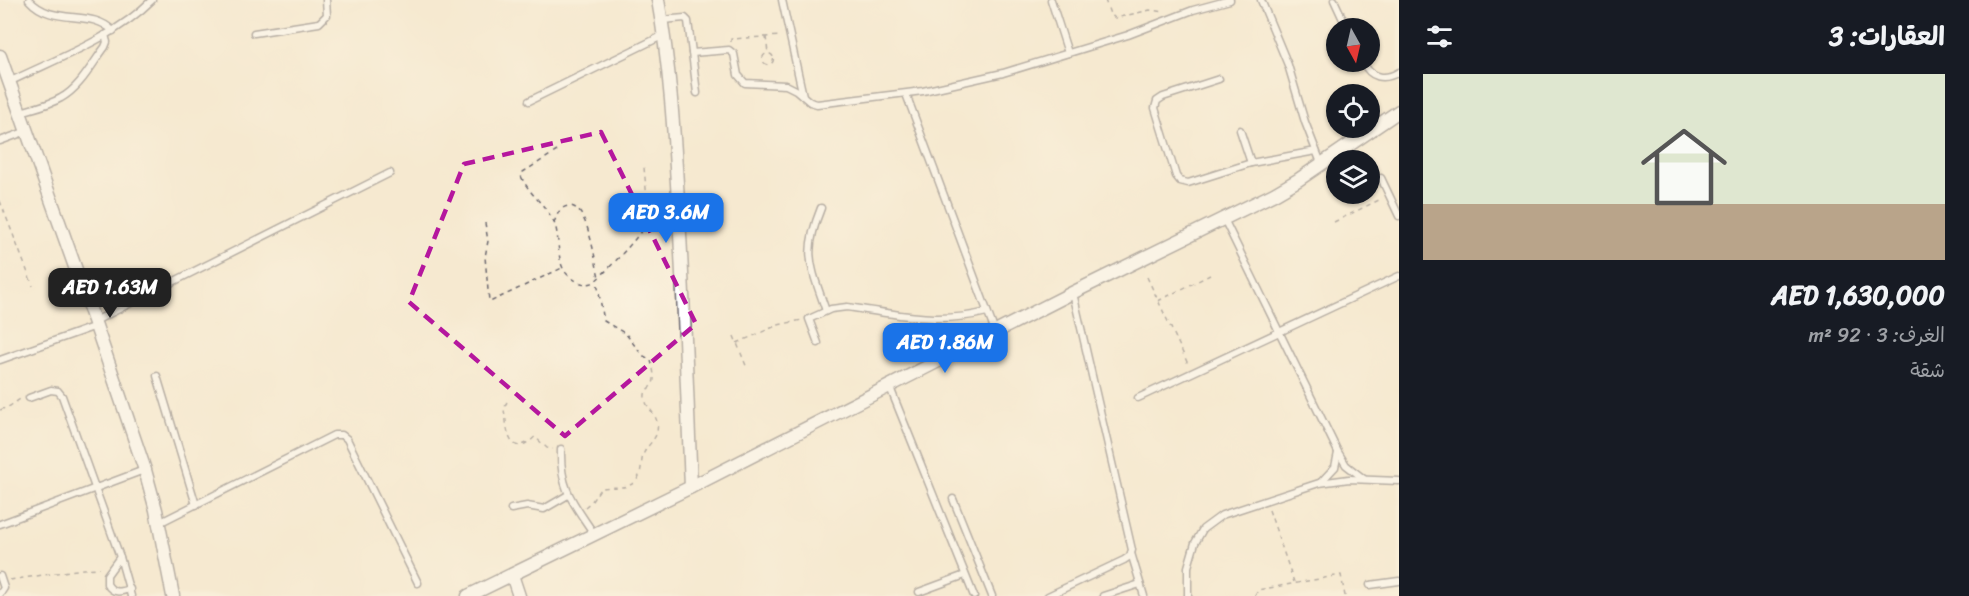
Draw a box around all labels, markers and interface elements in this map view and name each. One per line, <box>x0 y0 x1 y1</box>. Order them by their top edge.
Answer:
text: العقارات: 3 <box>1829 13 1945 59</box>
north arrow <box>1326 18 1380 72</box>
map controls <box>1326 18 1380 204</box>
icon: filters <box>1423 20 1456 53</box>
button: locate <box>1326 84 1380 138</box>
icon: home <box>1630 113 1738 221</box>
button: layers <box>1326 150 1380 204</box>
pin: AED 3.6M <box>604 193 728 244</box>
text: AED 3.6M <box>623 195 709 230</box>
pin: AED 1.63M <box>41 268 179 319</box>
text: AED 1.63M <box>62 270 158 305</box>
text: AED 1,630,000 <box>1771 272 1945 318</box>
text: الغرف: 3 · 92 m² <box>1809 318 1945 353</box>
pin: AED 1.86M <box>876 323 1014 374</box>
text: AED 1.86M <box>897 325 993 360</box>
text: شقة <box>1910 353 1945 388</box>

